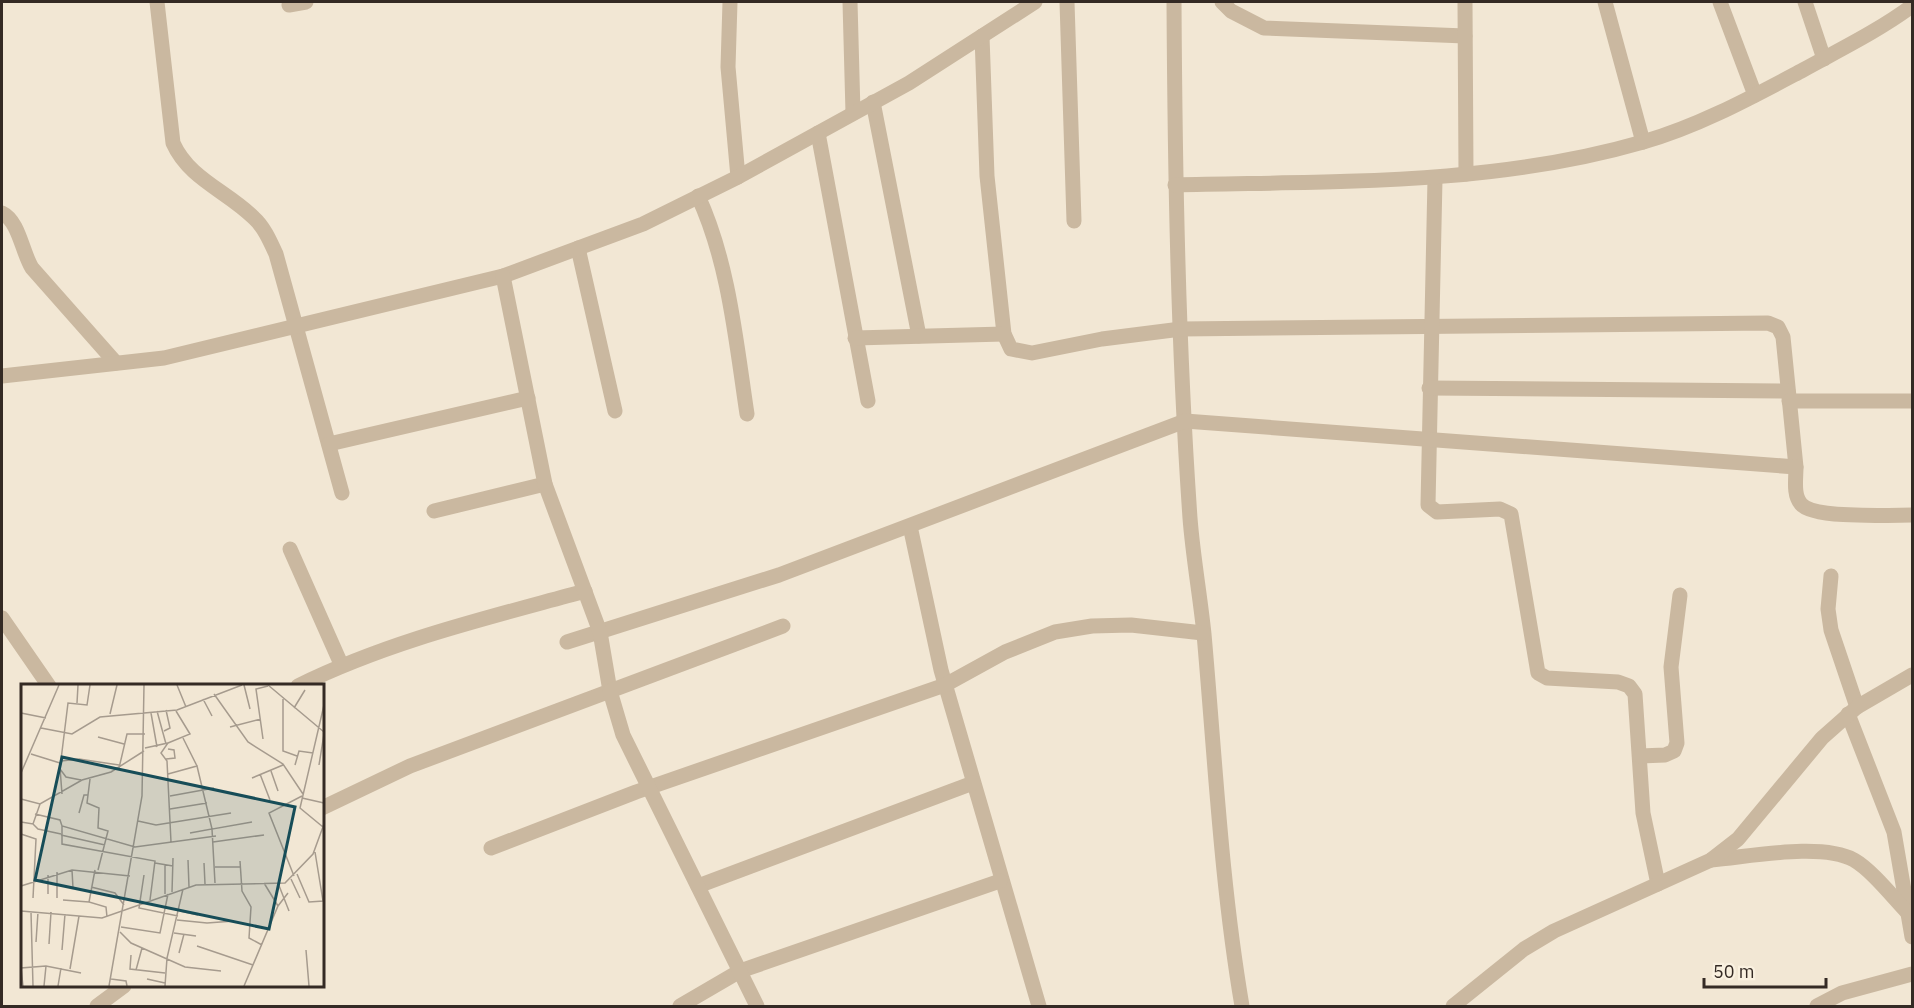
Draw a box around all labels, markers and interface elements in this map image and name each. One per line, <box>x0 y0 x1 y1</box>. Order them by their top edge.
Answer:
inset map <box>21 684 324 987</box>
scale bar <box>1704 951 1826 989</box>
text: 50 m <box>1713 960 1755 983</box>

